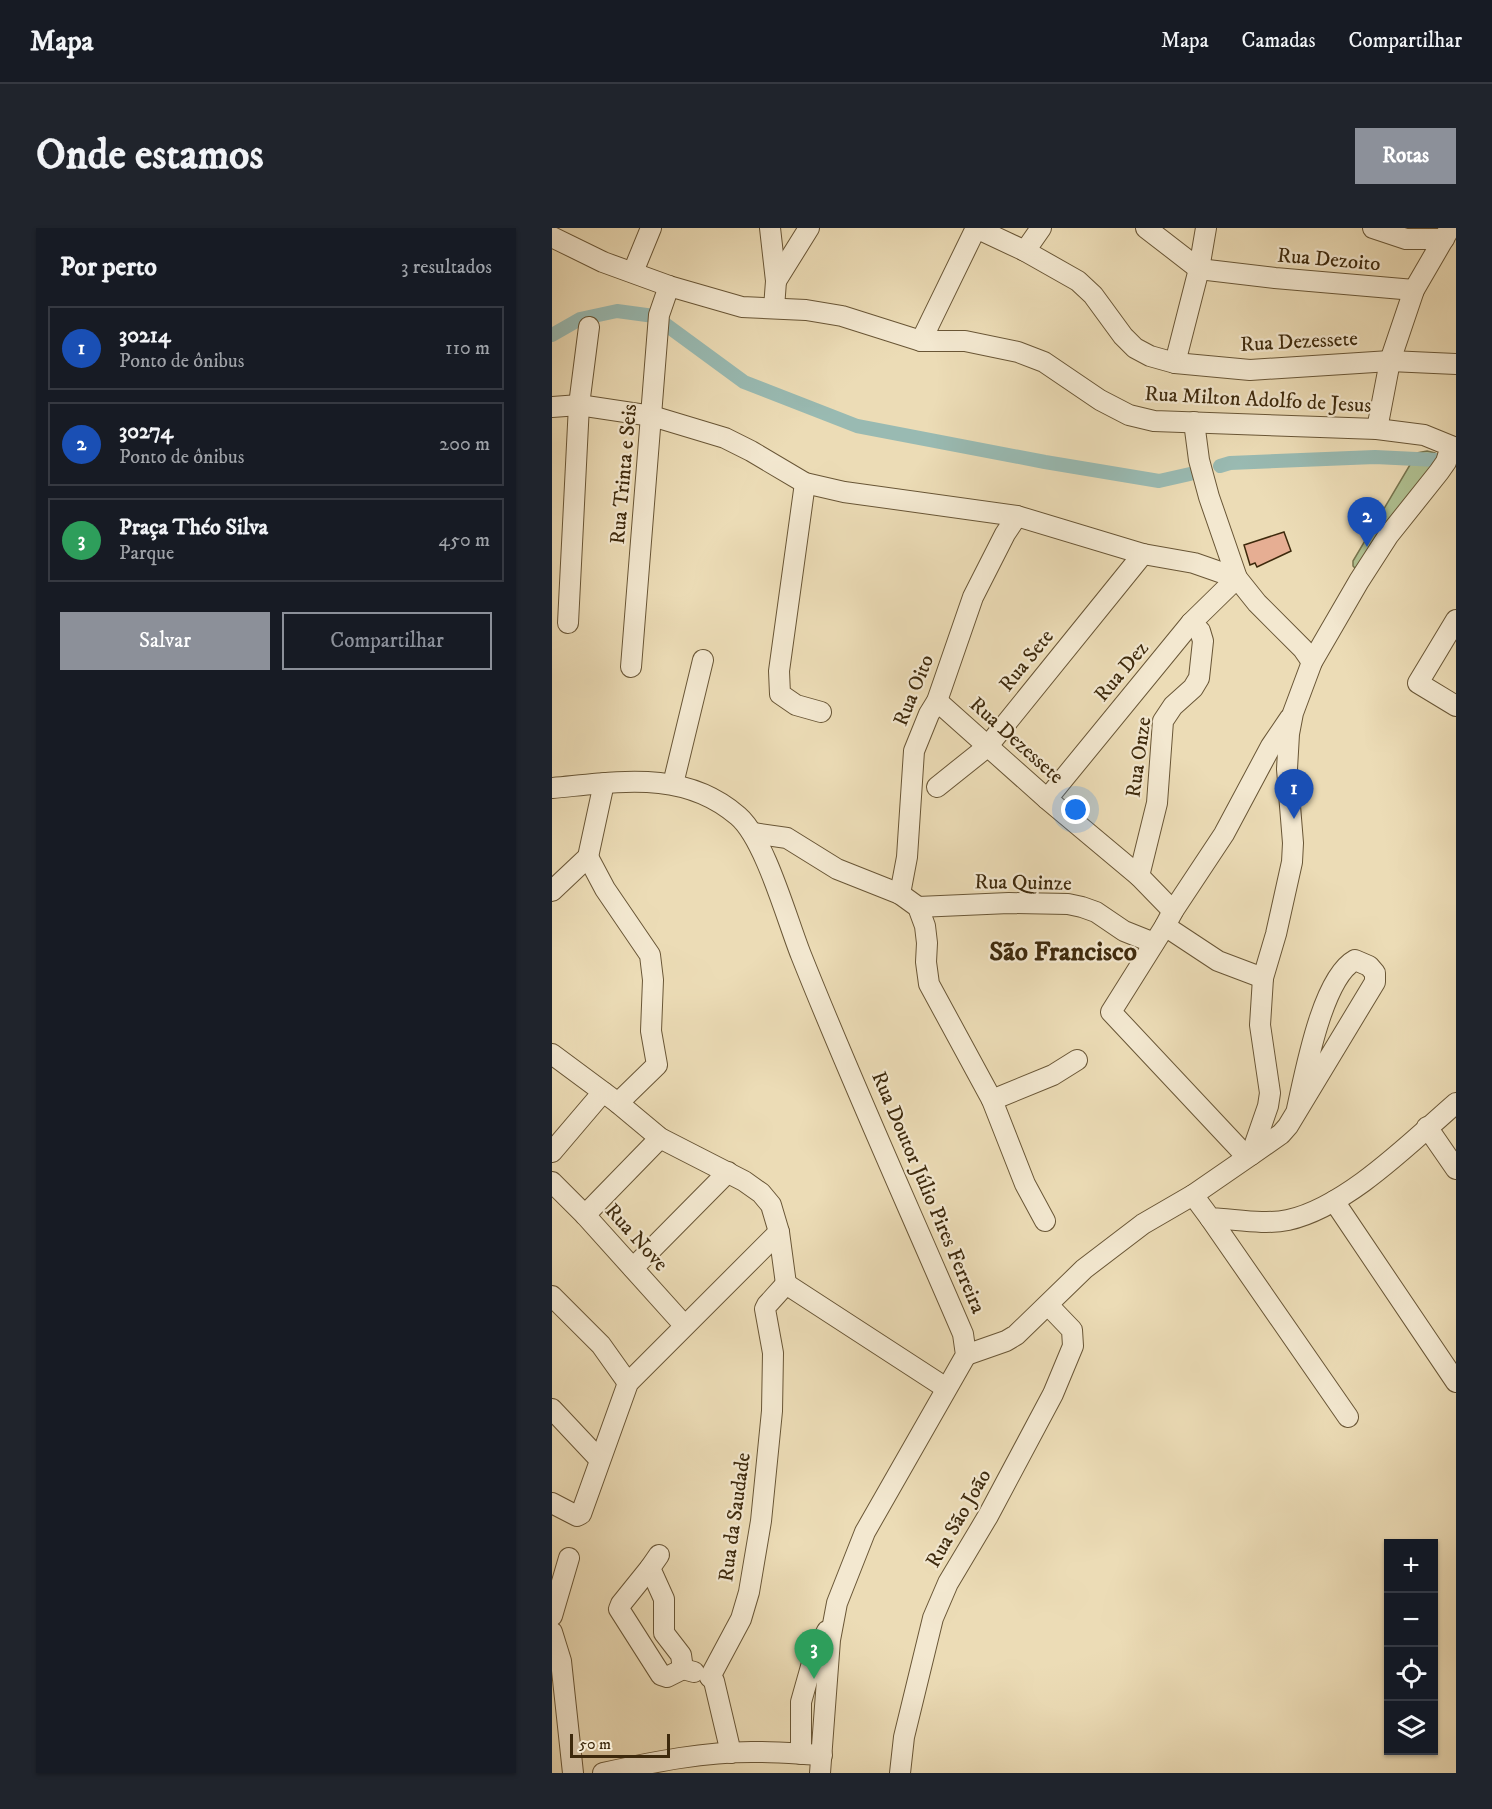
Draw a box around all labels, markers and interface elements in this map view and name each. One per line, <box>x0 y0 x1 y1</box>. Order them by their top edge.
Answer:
text: Mapa <box>30 24 93 59</box>
text: Mapa <box>1161 28 1209 54</box>
text: Camadas <box>1242 28 1316 54</box>
text: Compartilhar <box>1349 28 1462 54</box>
button: Rotas <box>1355 128 1456 184</box>
text: Onde estamos <box>36 130 264 182</box>
street label: Rua Dezoito <box>1276 243 1382 277</box>
text: Por perto <box>60 251 157 284</box>
text: 3 resultados <box>401 255 492 280</box>
text: 30214 <box>119 322 171 349</box>
street label: Rua Dezessete <box>1240 326 1359 358</box>
text: 1 <box>78 336 85 361</box>
text: 110 m <box>445 336 490 361</box>
text: Ponto de ônibus <box>119 349 244 374</box>
street label: Rua Milton Adolfo de Jesus <box>1144 381 1372 419</box>
street label: Rua Trinta e Seis <box>605 403 643 545</box>
text: 30274 <box>119 418 173 445</box>
text: 2 <box>77 432 86 457</box>
text: 200 m <box>439 432 490 457</box>
text: Ponto de ônibus <box>119 445 244 470</box>
pin: 2 <box>1348 498 1386 547</box>
text: Praça Théo Silva <box>119 514 268 541</box>
text: 3 <box>78 528 85 553</box>
text: 450 m <box>439 528 490 553</box>
text: Parque <box>119 541 174 566</box>
button: Salvar <box>60 612 270 670</box>
button: Compartilhar <box>282 612 492 670</box>
street label: Rua Sete <box>994 624 1060 697</box>
street label: Rua Dez <box>1089 636 1155 707</box>
street label: Rua Oito <box>888 651 940 730</box>
street label: Rua Dezessete <box>964 692 1069 790</box>
street label: Rua Onze <box>1120 715 1158 799</box>
pin: 1 <box>1274 770 1314 819</box>
your location <box>1061 795 1090 824</box>
street label: Rua Quinze <box>974 869 1072 897</box>
district label: São Francisco <box>989 935 1137 969</box>
street label: Rua Doutor Júlio Pires Ferreira <box>865 1067 991 1317</box>
street label: Rua Nove <box>599 1198 674 1277</box>
street label: Rua da Saudade <box>713 1451 757 1583</box>
street label: Rua São João <box>920 1465 997 1572</box>
map controls <box>1384 1539 1438 1755</box>
button: + <box>1384 1539 1438 1593</box>
button: − <box>1384 1593 1438 1647</box>
pin: 3 <box>794 1630 834 1679</box>
button: locate <box>1384 1647 1438 1701</box>
button: layers <box>1384 1701 1438 1755</box>
scale bar <box>570 1731 670 1758</box>
text: 50 m <box>579 1734 611 1754</box>

